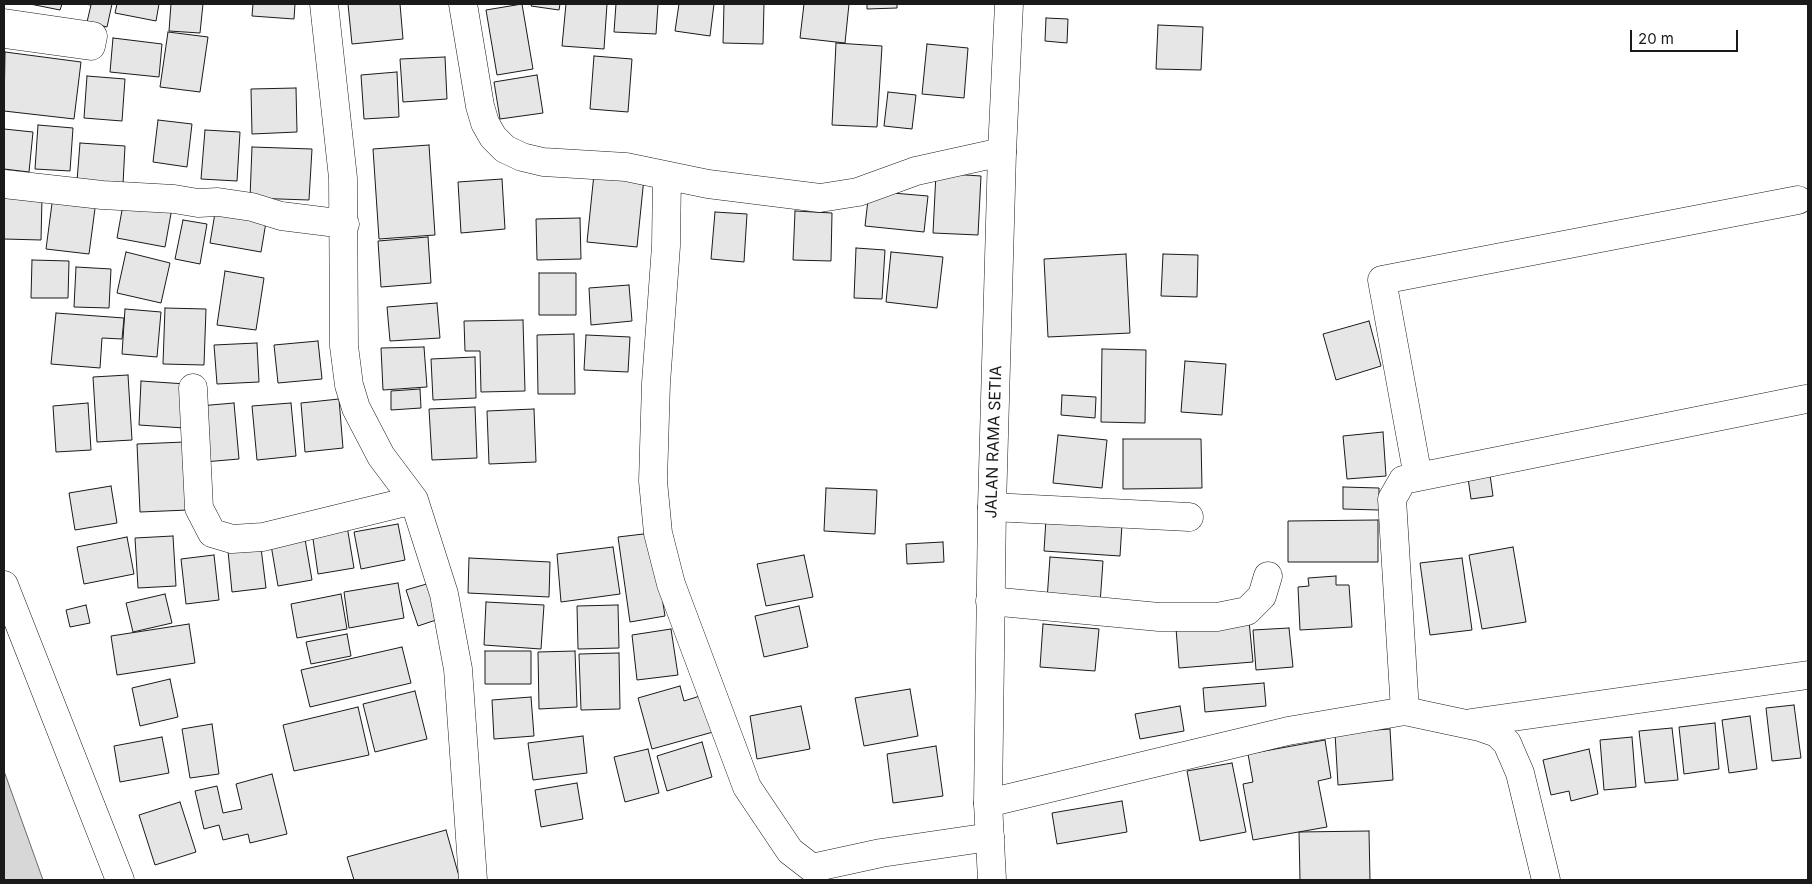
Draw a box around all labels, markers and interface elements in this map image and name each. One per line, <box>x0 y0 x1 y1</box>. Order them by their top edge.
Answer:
scale bar <box>1632 20 1740 52</box>
text: 20 m <box>1638 29 1674 48</box>
street label: JALAN RAMA SETIA <box>982 365 1006 519</box>

